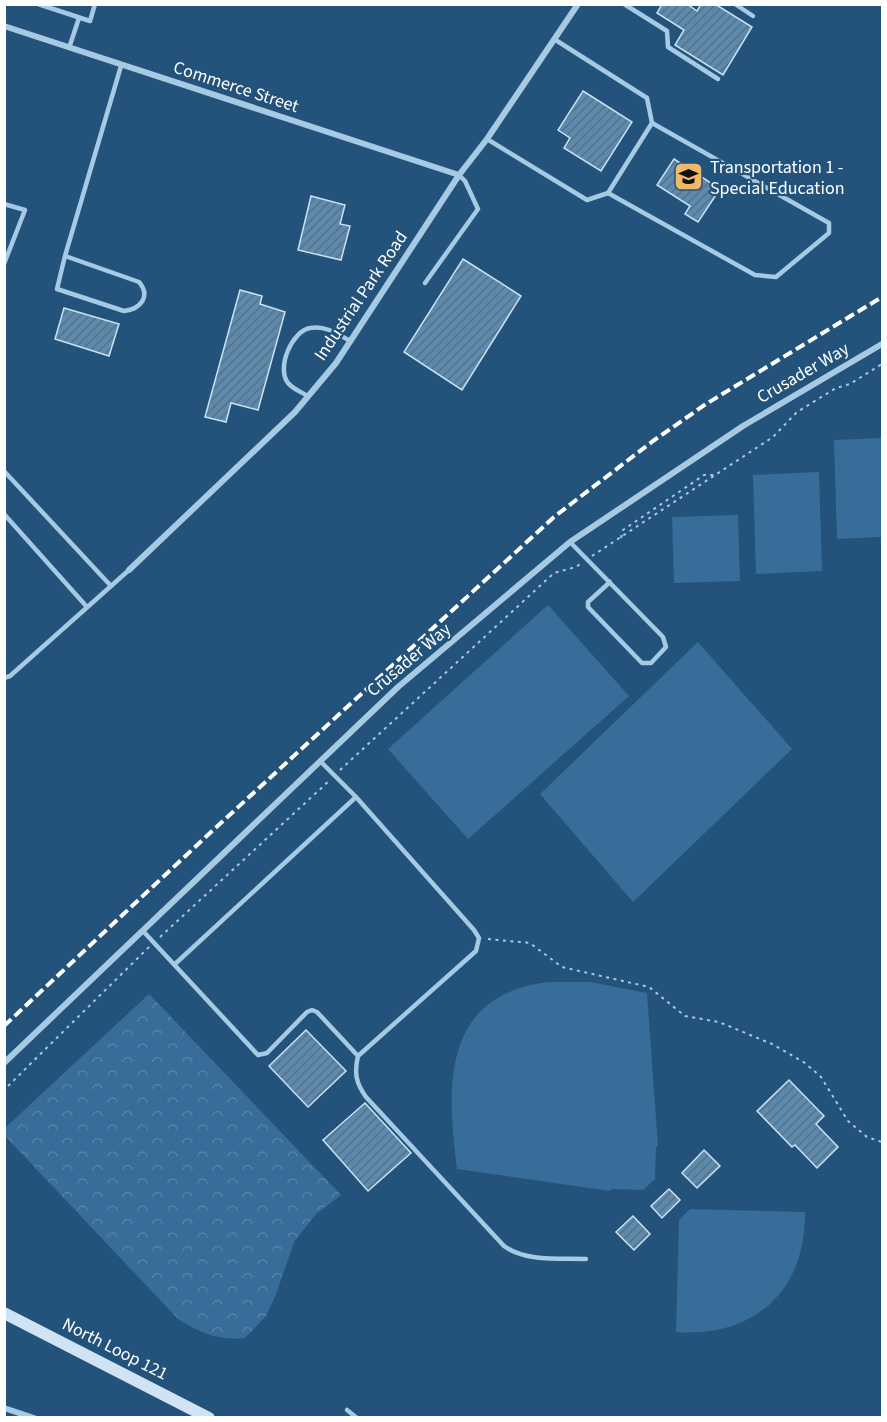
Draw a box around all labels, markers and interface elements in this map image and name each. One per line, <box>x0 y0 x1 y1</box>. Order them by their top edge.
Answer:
street label: Commerce Street <box>170 55 302 119</box>
place label: Transportation 1 - Special Education <box>710 155 844 201</box>
school or university icon: Transportation 1 - Special Education <box>673 161 705 193</box>
street label: Industrial Park Road <box>308 226 414 366</box>
street label: Crusader Way <box>752 336 854 410</box>
street label: Crusader Way <box>362 617 457 703</box>
street label: North Loop 121 <box>58 1312 172 1386</box>

